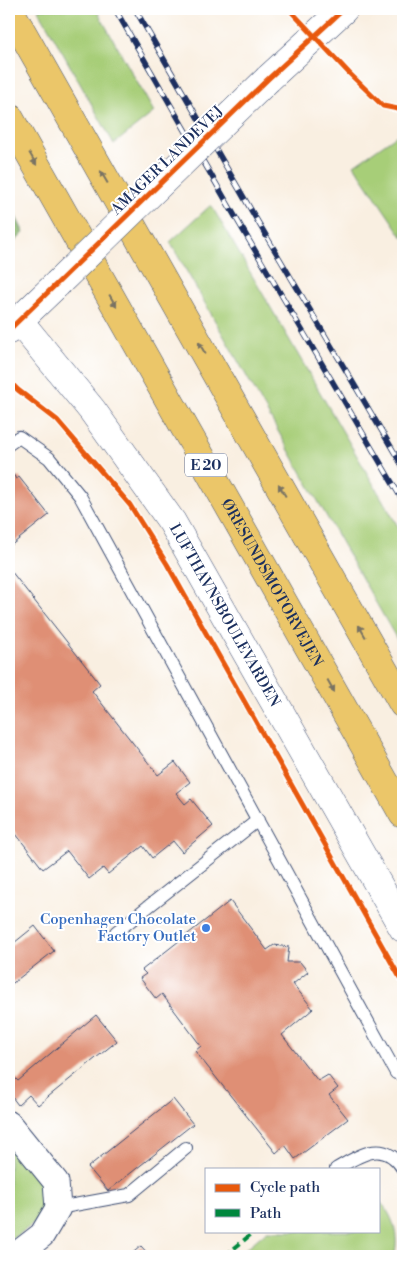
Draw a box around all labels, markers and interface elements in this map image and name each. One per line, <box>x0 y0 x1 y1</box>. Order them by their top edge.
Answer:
street label: AMAGER LANDEVEJ <box>106 102 228 220</box>
one-way arrow <box>28 153 37 166</box>
one-way arrow <box>100 170 109 183</box>
one-way arrow <box>109 293 117 308</box>
one-way arrow <box>197 342 206 355</box>
road number: E 20 <box>185 454 227 476</box>
one-way arrow <box>277 483 286 496</box>
street label: ØRESUNDSMOTORVEJEN <box>217 496 327 670</box>
street label: LUFTHAVNSBOULEVARDEN <box>165 520 284 711</box>
one-way arrow <box>358 624 366 638</box>
one-way arrow <box>327 678 335 693</box>
place label: Copenhagen Chocolate Factory Outlet <box>40 910 197 946</box>
marker: Copenhagen Chocolate Factory Outlet <box>200 922 212 934</box>
legend <box>205 1168 380 1232</box>
text: Cycle path <box>250 1178 320 1197</box>
text: Path <box>250 1204 282 1223</box>

